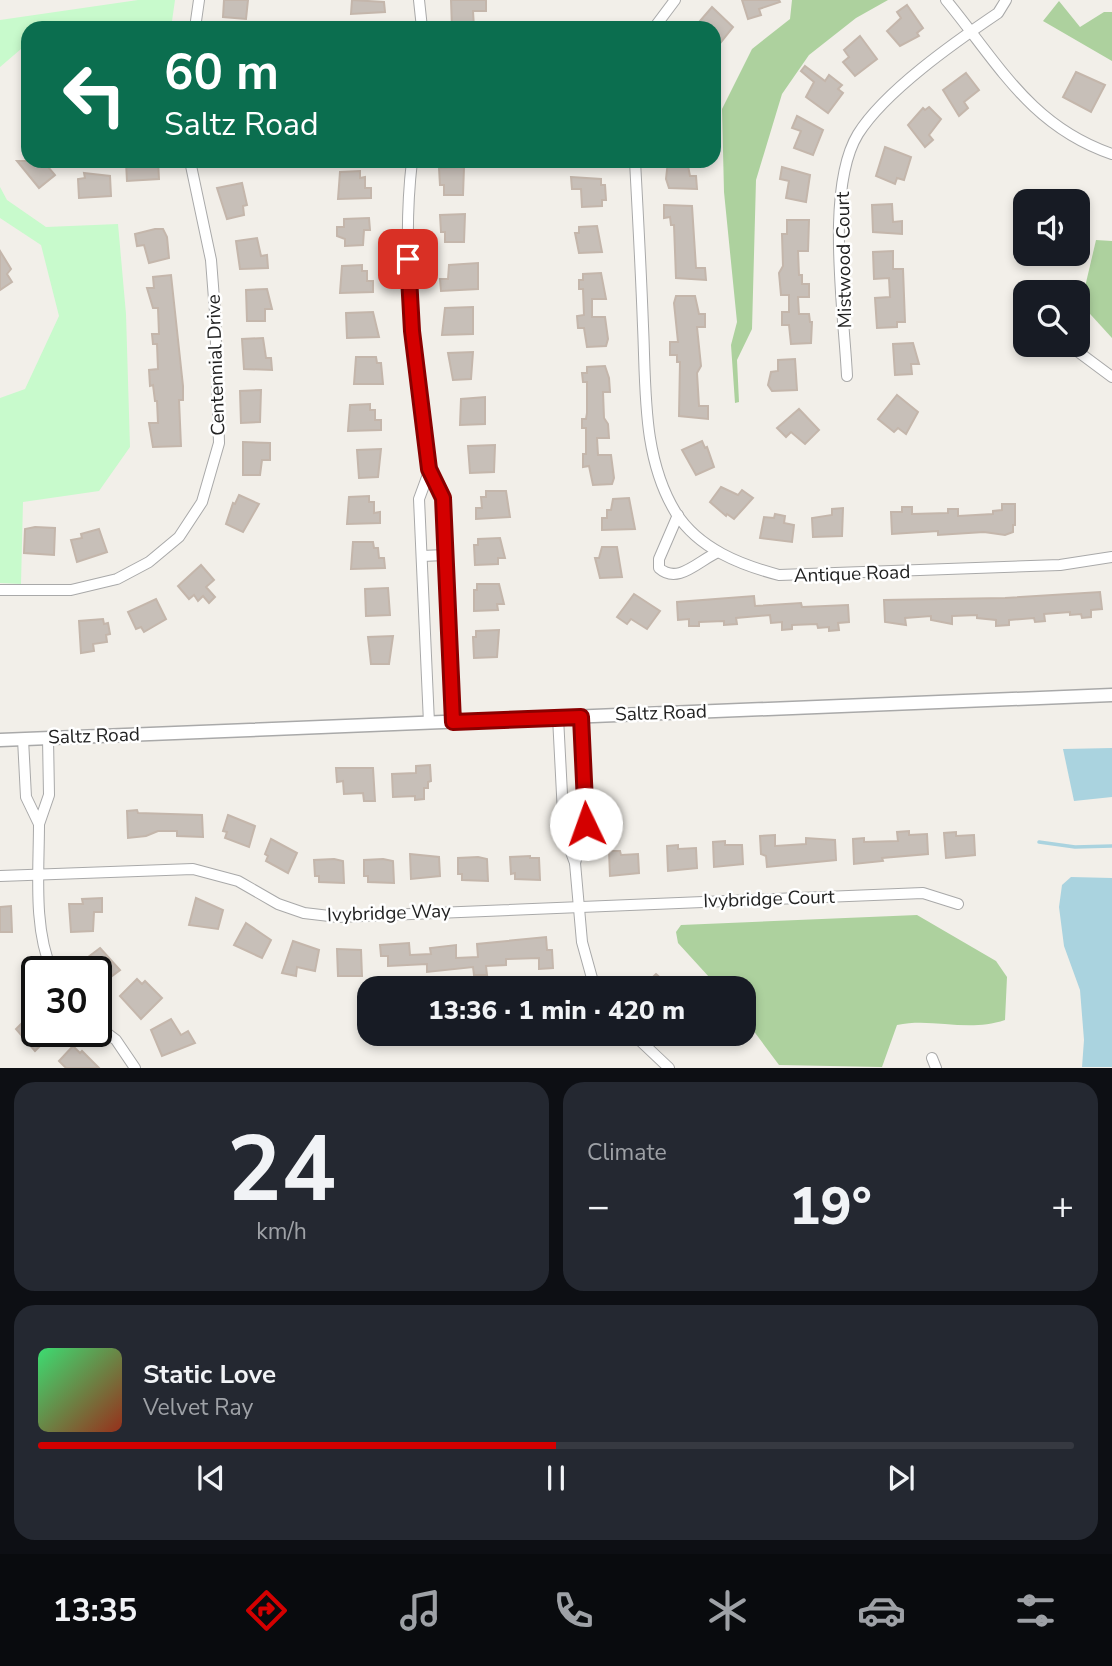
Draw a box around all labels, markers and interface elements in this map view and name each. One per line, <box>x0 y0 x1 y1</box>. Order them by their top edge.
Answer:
text: 60 m <box>164 39 279 106</box>
icon: left <box>49 49 140 140</box>
text: Saltz Road <box>164 103 319 146</box>
map controls <box>1013 189 1090 357</box>
button: sound <box>1013 189 1090 266</box>
street label: Mistwood Court <box>830 191 858 329</box>
pin <box>378 229 438 289</box>
icon: arrive <box>389 240 427 278</box>
button: search <box>1013 280 1090 357</box>
street label: Centennial Drive <box>201 294 231 436</box>
street label: Antique Road <box>793 559 911 589</box>
street label: Saltz Road <box>615 698 707 728</box>
street label: Saltz Road <box>48 721 140 751</box>
position arrow <box>549 787 623 861</box>
street label: Ivybridge Court <box>703 884 836 914</box>
street label: Ivybridge Way <box>327 898 452 928</box>
speed limit sign: 30 <box>21 956 112 1047</box>
text: 13:36 · 1 min · 420 m <box>428 993 685 1028</box>
text: 24 <box>227 1108 336 1232</box>
text: Climate <box>587 1137 667 1168</box>
text: 19° <box>789 1171 872 1242</box>
text: − <box>587 1181 610 1232</box>
text: + <box>1051 1181 1074 1232</box>
text: km/h <box>256 1216 307 1247</box>
text: Static Love <box>143 1357 276 1392</box>
text: Velvet Ray <box>143 1392 253 1423</box>
icon: previous <box>192 1459 230 1497</box>
icon: pause <box>537 1459 575 1497</box>
icon: next <box>882 1459 920 1497</box>
icon: directions <box>242 1586 291 1635</box>
icon: music <box>396 1586 445 1635</box>
icon: phone <box>549 1586 598 1635</box>
icon: climate <box>703 1586 752 1635</box>
icon: car <box>857 1586 906 1635</box>
icon: filters <box>1011 1586 1060 1635</box>
text: 13:35 <box>52 1589 137 1632</box>

